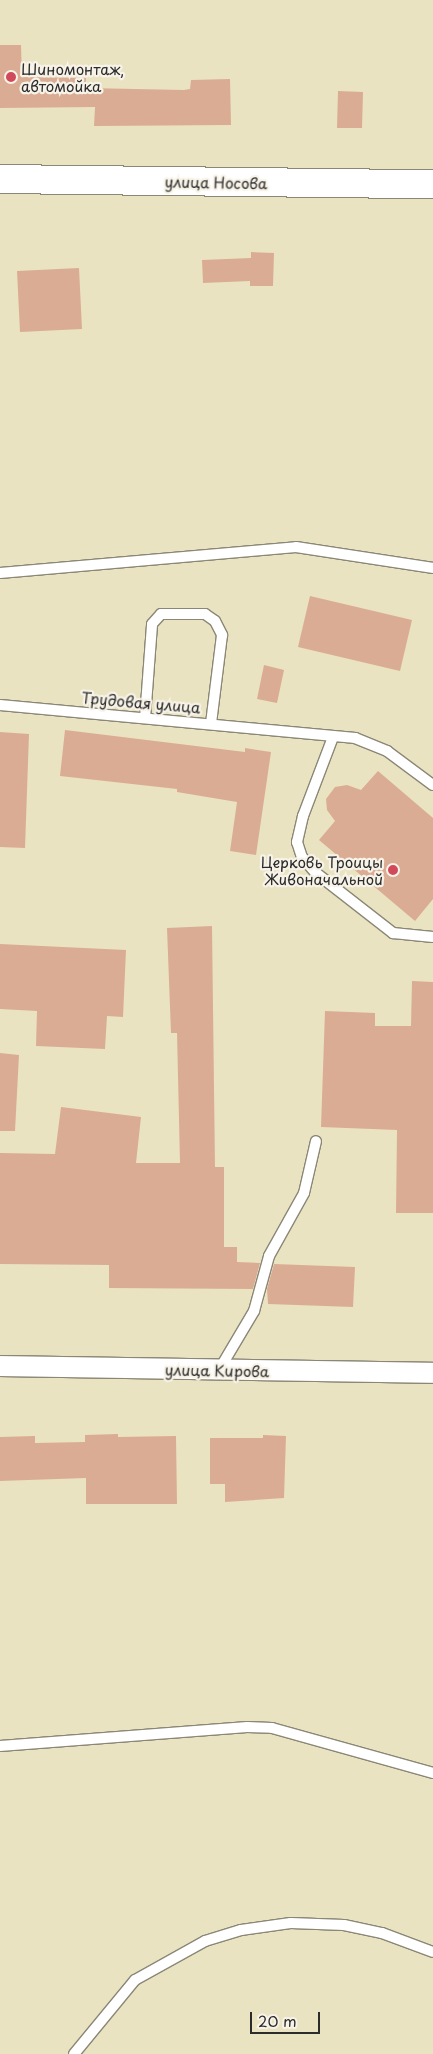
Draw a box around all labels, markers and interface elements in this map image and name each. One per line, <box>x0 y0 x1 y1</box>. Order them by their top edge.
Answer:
place label: Шиномонтаж, автомойка <box>21 59 124 94</box>
marker: Шиномонтаж, автомойка <box>5 71 17 83</box>
street label: улица Носова <box>164 172 268 192</box>
street label: Трудовая улица <box>81 688 201 716</box>
place label: Церковь Троицы Живоначальной <box>261 852 383 887</box>
marker: Церковь Троицы Живоначальной <box>387 864 399 876</box>
street label: улица Кирова <box>165 1360 269 1380</box>
scale bar <box>253 2002 323 2034</box>
text: 20 m <box>258 2009 297 2032</box>

